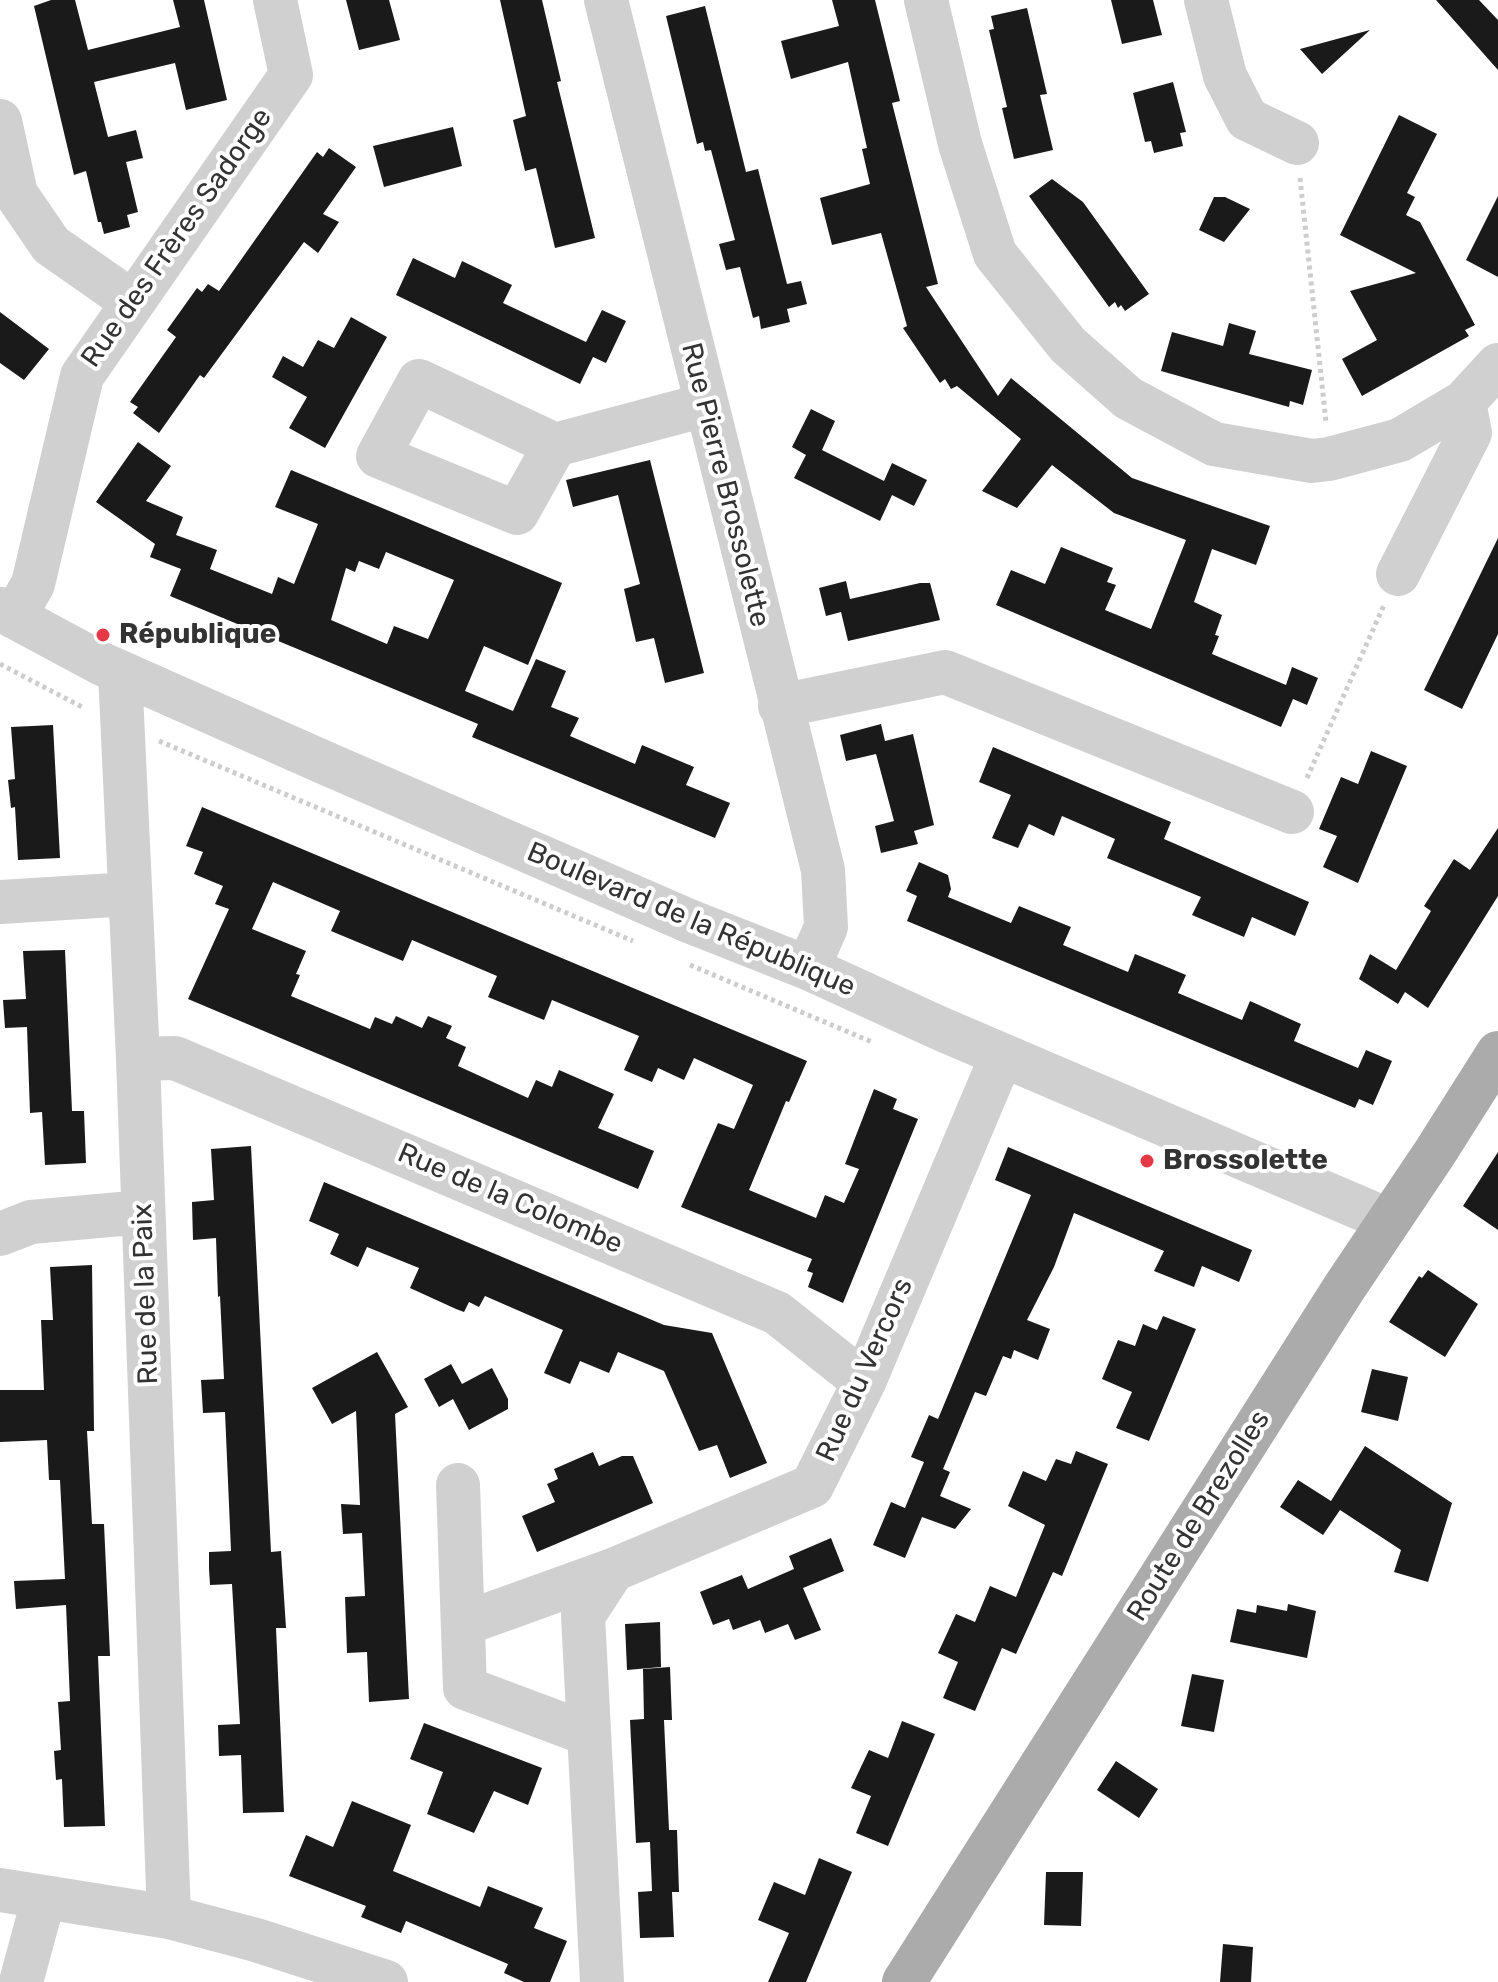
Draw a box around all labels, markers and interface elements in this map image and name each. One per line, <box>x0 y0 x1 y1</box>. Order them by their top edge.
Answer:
street label: Rue des Frères Sadorge <box>75 102 279 374</box>
street label: Rue Pierre Brossolette <box>673 340 777 630</box>
place label: République <box>119 618 276 652</box>
marker: République <box>94 626 112 644</box>
street label: Boulevard de la République <box>522 836 860 1004</box>
street label: Rue de la Colombe <box>393 1136 627 1262</box>
place label: Brossolette <box>1163 1144 1328 1178</box>
marker: Brossolette <box>1138 1152 1156 1170</box>
street label: Rue de la Paix <box>126 1203 166 1385</box>
street label: Rue du Vercors <box>809 1273 921 1467</box>
street label: Route de Brezolles <box>1121 1404 1277 1628</box>

